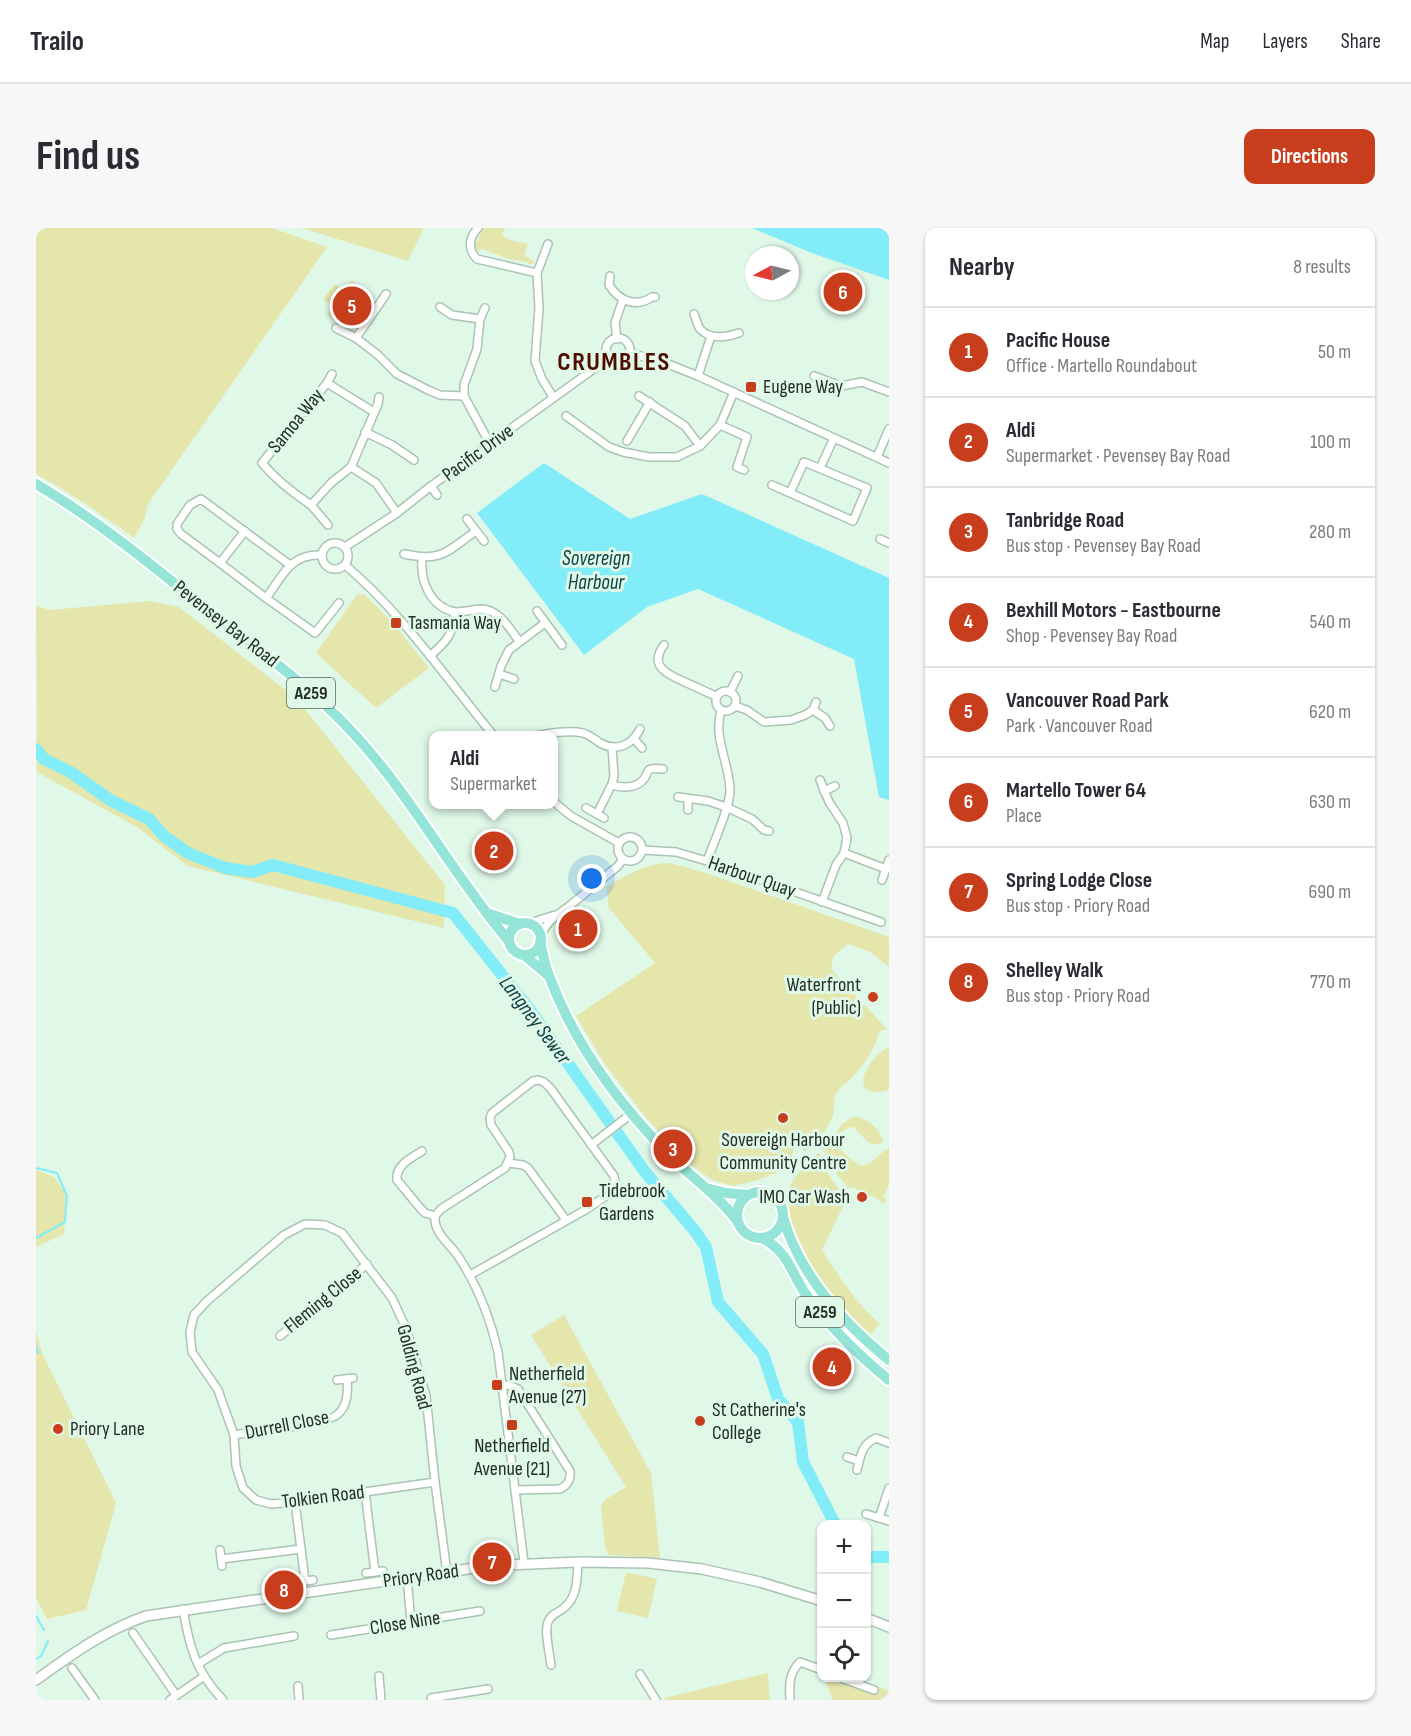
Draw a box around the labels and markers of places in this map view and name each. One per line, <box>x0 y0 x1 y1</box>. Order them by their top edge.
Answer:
pin: 6 <box>824 270 862 314</box>
pin: 5 <box>332 284 372 328</box>
place label: Eugene Way <box>763 375 843 399</box>
marker: Eugene Way <box>744 380 758 394</box>
place label: Tasmania Way <box>408 611 501 635</box>
marker: Tasmania Way <box>389 616 403 630</box>
pin: 2 <box>474 828 514 874</box>
pin: 1 <box>558 906 598 952</box>
place label: Waterfront (Public) <box>787 973 861 1020</box>
marker: Waterfront (Public) <box>866 990 880 1004</box>
marker: Sovereign Harbour Community Centre <box>776 1111 790 1125</box>
pin: 3 <box>654 1126 692 1172</box>
place label: Sovereign Harbour Community Centre <box>720 1128 847 1175</box>
place label: Tidebrook Gardens <box>599 1179 666 1226</box>
place label: IMO Car Wash <box>759 1185 850 1209</box>
marker: IMO Car Wash <box>855 1190 869 1204</box>
marker: Tidebrook Gardens <box>580 1195 594 1209</box>
pin: 4 <box>812 1344 852 1390</box>
place label: Netherfield Avenue (27) <box>508 1362 586 1409</box>
marker: Netherfield Avenue (27) <box>490 1378 504 1392</box>
place label: St Catherine's College <box>712 1398 806 1445</box>
marker: St Catherine's College <box>693 1414 707 1428</box>
place label: Priory Lane <box>70 1417 145 1441</box>
marker: Netherfield Avenue (21) <box>505 1418 519 1432</box>
marker: Priory Lane <box>51 1422 65 1436</box>
place label: Netherfield Avenue (21) <box>473 1434 550 1481</box>
pin: 7 <box>472 1540 512 1584</box>
pin: 8 <box>264 1568 304 1612</box>

